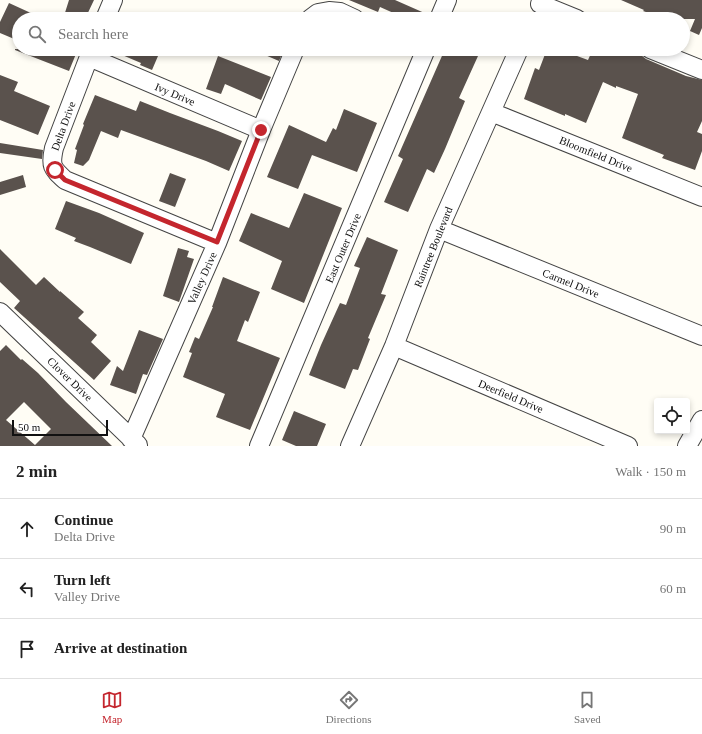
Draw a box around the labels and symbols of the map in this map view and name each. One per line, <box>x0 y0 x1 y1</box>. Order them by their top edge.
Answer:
street label: Ivy Drive <box>153 80 197 108</box>
street label: Delta Drive <box>49 100 78 152</box>
route end <box>252 121 270 139</box>
street label: Bloomfield Drive <box>558 134 634 174</box>
route start <box>46 161 64 179</box>
street label: Raintree Boulevard <box>411 205 455 289</box>
street label: East Outer Drive <box>323 211 363 285</box>
street label: Valley Drive <box>185 250 219 306</box>
street label: Carmel Drive <box>541 266 601 300</box>
street label: Clover Drive <box>45 355 95 403</box>
street label: Deerfield Drive <box>477 377 545 415</box>
scale bar <box>12 418 108 437</box>

